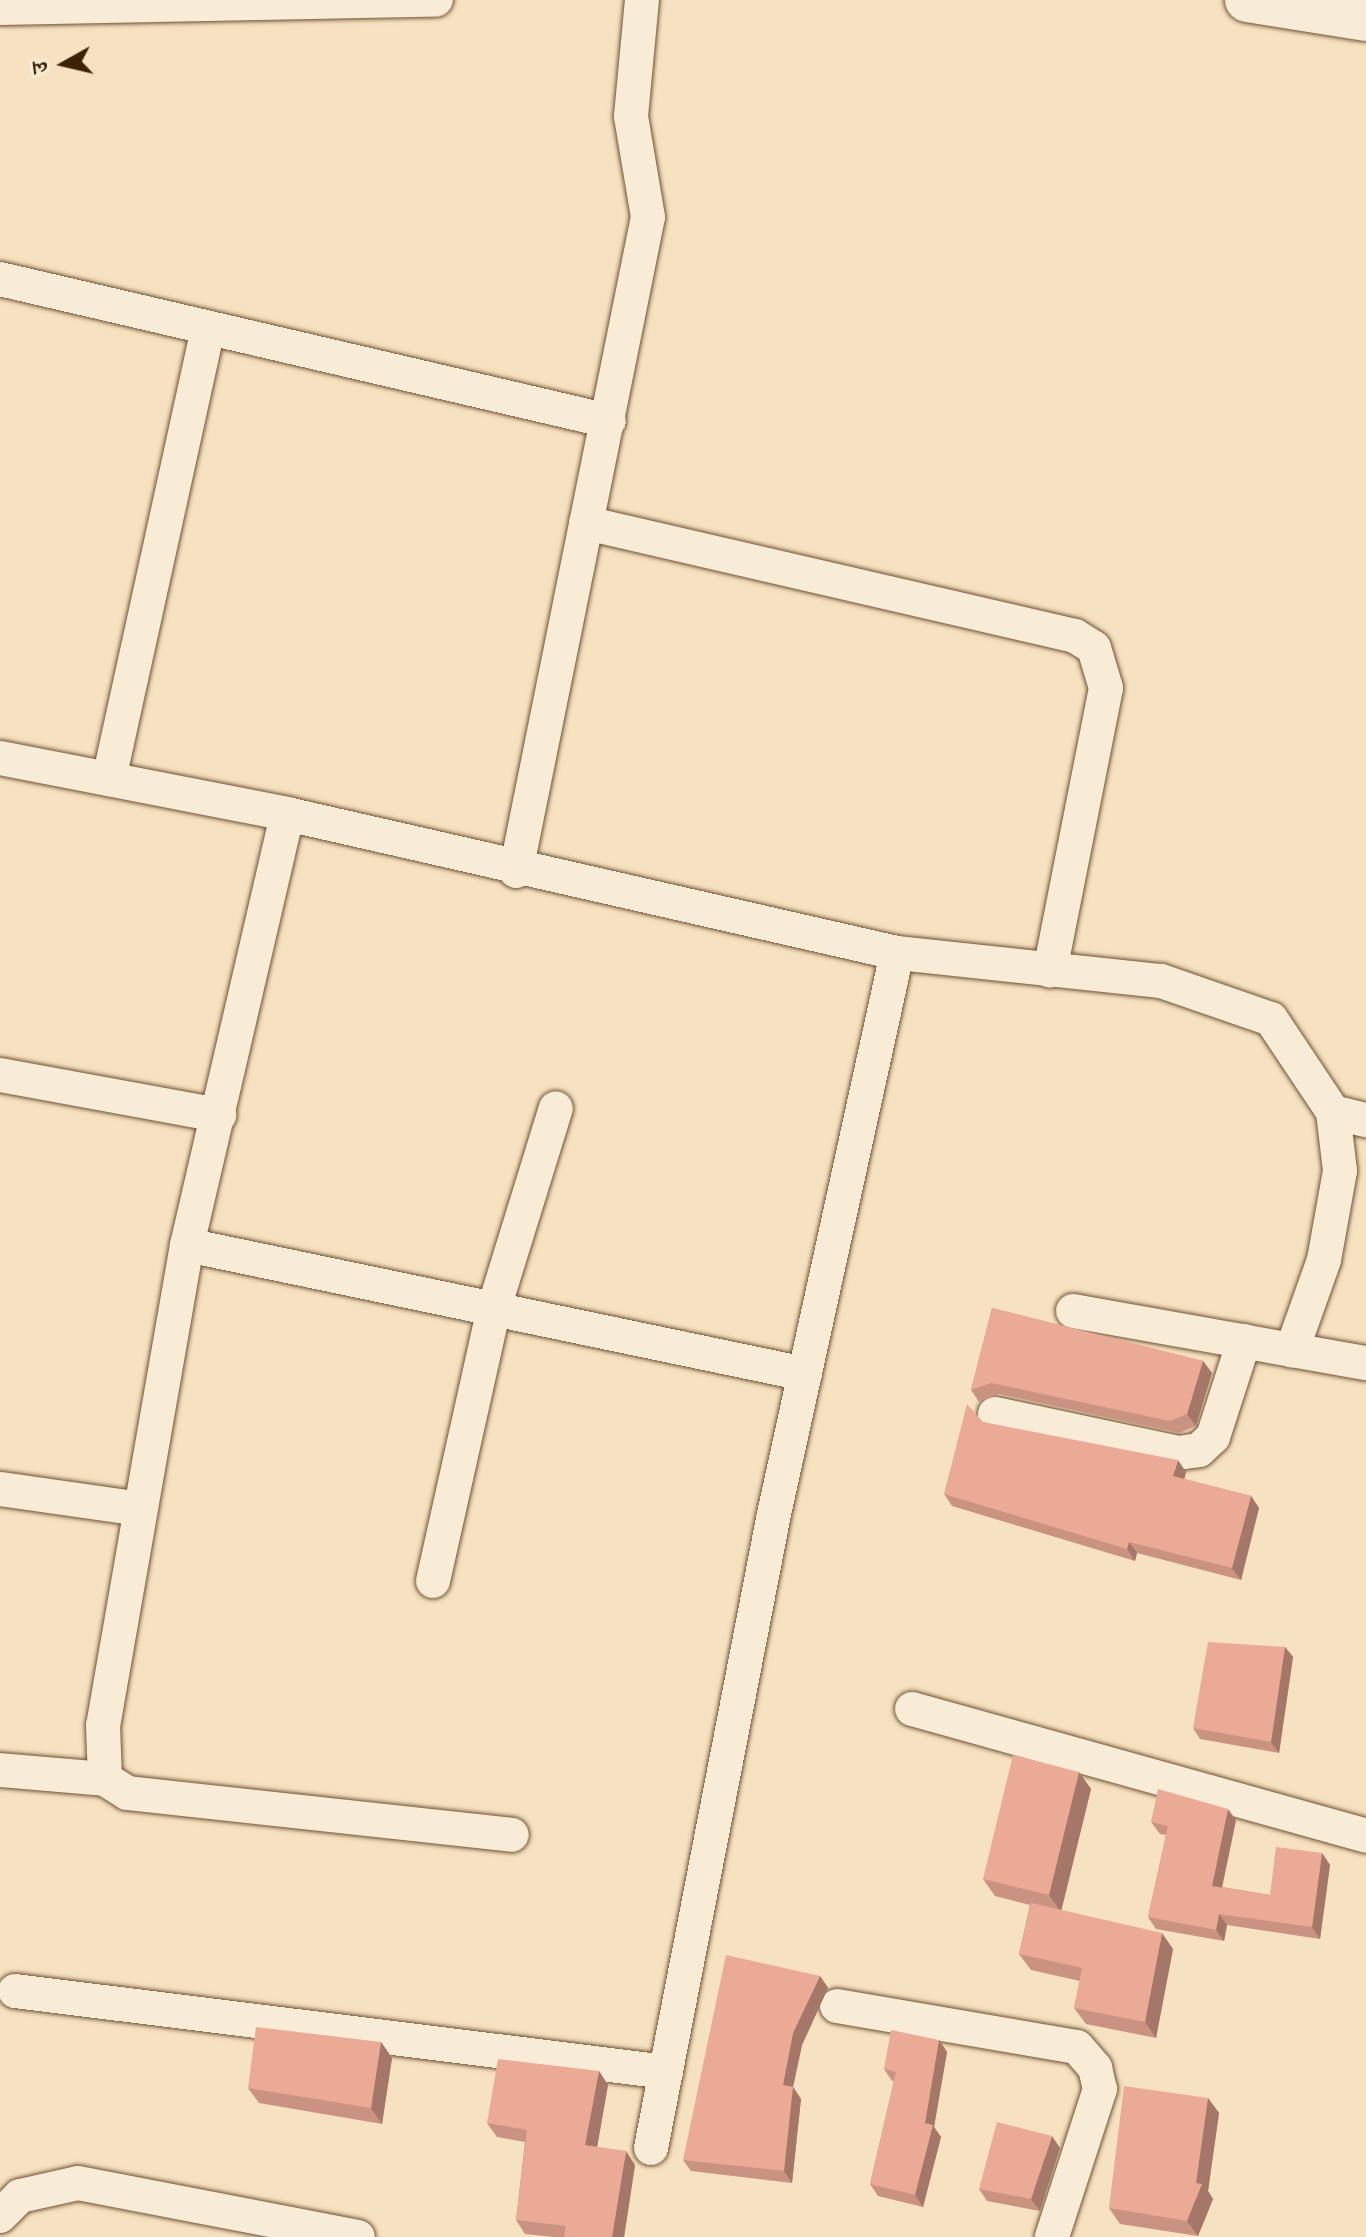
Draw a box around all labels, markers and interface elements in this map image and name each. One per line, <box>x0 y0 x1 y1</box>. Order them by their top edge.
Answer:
north arrow <box>24 24 104 104</box>
text: उ <box>26 60 54 75</box>

